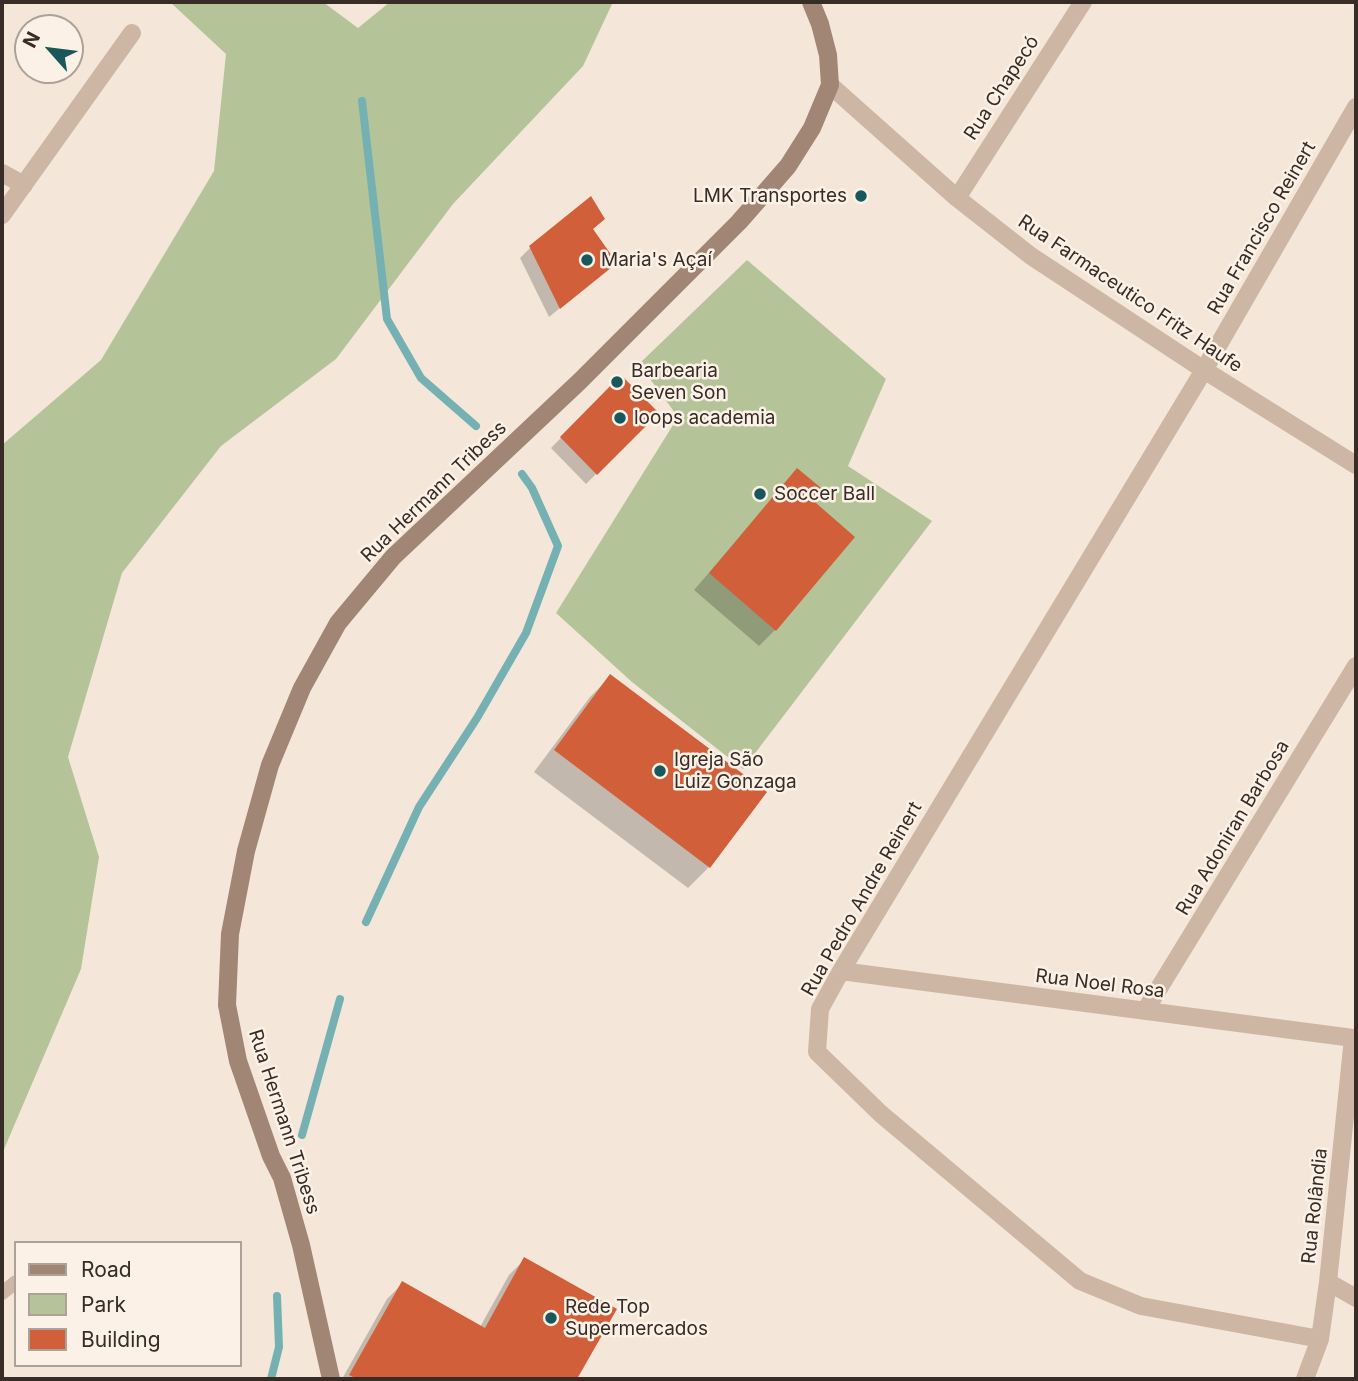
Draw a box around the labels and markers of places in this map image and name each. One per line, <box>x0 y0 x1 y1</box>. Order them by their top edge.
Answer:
place label: LMK Transportes <box>693 185 847 207</box>
marker: LMK Transportes <box>853 188 869 204</box>
place label: Maria's Açaí <box>601 249 712 271</box>
marker: Maria's Açaí <box>579 252 595 268</box>
place label: Barbearia Seven Son <box>631 360 727 404</box>
marker: Barbearia Seven Son <box>609 374 625 390</box>
place label: loops academia <box>634 407 775 429</box>
marker: loops academia <box>612 410 628 426</box>
place label: Soccer Ball <box>774 483 875 505</box>
marker: Soccer Ball <box>752 486 768 502</box>
place label: Igreja São Luiz Gonzaga <box>674 749 797 793</box>
marker: Igreja São Luiz Gonzaga <box>652 763 668 779</box>
place label: Rede Top Supermercados <box>565 1296 708 1340</box>
marker: Rede Top Supermercados <box>543 1310 559 1326</box>

